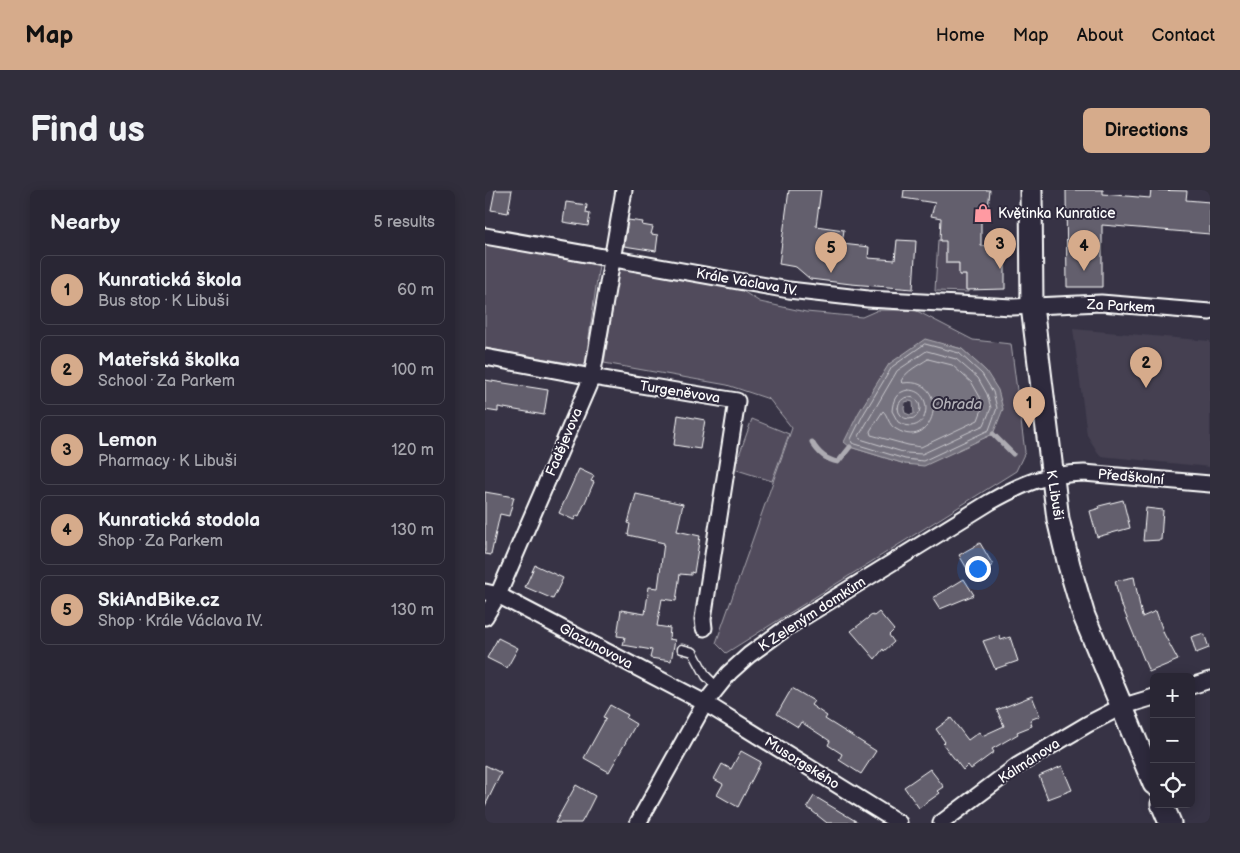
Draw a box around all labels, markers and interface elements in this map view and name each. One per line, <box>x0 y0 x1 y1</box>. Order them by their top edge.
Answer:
text: Map <box>25 21 73 50</box>
text: Home <box>936 25 985 46</box>
text: Map <box>1013 25 1049 46</box>
text: About <box>1077 25 1124 46</box>
text: Contact <box>1152 25 1215 46</box>
button: Directions <box>1083 108 1210 153</box>
text: Find us <box>30 109 145 152</box>
shop icon: Květinka Kunratice <box>972 202 994 224</box>
place label: Květinka Kunratice <box>998 205 1116 222</box>
text: Nearby <box>50 210 120 235</box>
text: 5 results <box>373 213 435 232</box>
pin: 3 <box>984 228 1016 269</box>
pin: 4 <box>1068 230 1100 271</box>
pin: 5 <box>815 232 847 273</box>
street label: Krále Václava IV. <box>695 265 799 299</box>
text: Kunratická škola <box>98 269 242 292</box>
text: 1 <box>64 281 70 300</box>
text: 60 m <box>397 281 434 300</box>
text: Bus stop · K Libuši <box>98 292 229 311</box>
street label: Za Parkem <box>1086 296 1155 316</box>
pin: 2 <box>1130 347 1162 388</box>
text: Mateřská školka <box>98 349 240 372</box>
text: 2 <box>62 361 72 380</box>
text: 100 m <box>391 361 434 380</box>
text: School · Za Parkem <box>98 372 235 391</box>
street label: Turgeněvova <box>639 377 721 407</box>
pin: 1 <box>1013 387 1045 428</box>
water label: Ohrada <box>932 395 982 414</box>
street label: Fadějevova <box>542 405 586 479</box>
text: Lemon <box>98 429 157 452</box>
text: 3 <box>62 441 72 460</box>
text: 120 m <box>391 441 434 460</box>
text: Pharmacy · K Libuši <box>98 452 237 471</box>
street label: Předškolní <box>1097 466 1165 488</box>
street label: K Libuši <box>1043 469 1067 521</box>
text: Kunratická stodola <box>98 509 260 532</box>
text: 4 <box>62 521 72 540</box>
text: 130 m <box>391 521 434 540</box>
text: Shop · Za Parkem <box>98 532 223 551</box>
your location <box>965 556 991 582</box>
street label: K Zeleným domkům <box>755 573 869 655</box>
text: SkiAndBike.cz <box>98 589 220 612</box>
text: 5 <box>62 601 72 620</box>
text: 130 m <box>391 601 434 620</box>
text: Shop · Krále Václava IV. <box>98 612 263 631</box>
street label: Glazunovova <box>556 620 636 672</box>
map controls <box>1150 673 1195 808</box>
button: + <box>1150 673 1195 718</box>
button: − <box>1150 718 1195 763</box>
street label: Musorgského <box>761 733 843 793</box>
street label: Kálmánova <box>995 735 1063 787</box>
button: locate <box>1150 763 1195 808</box>

